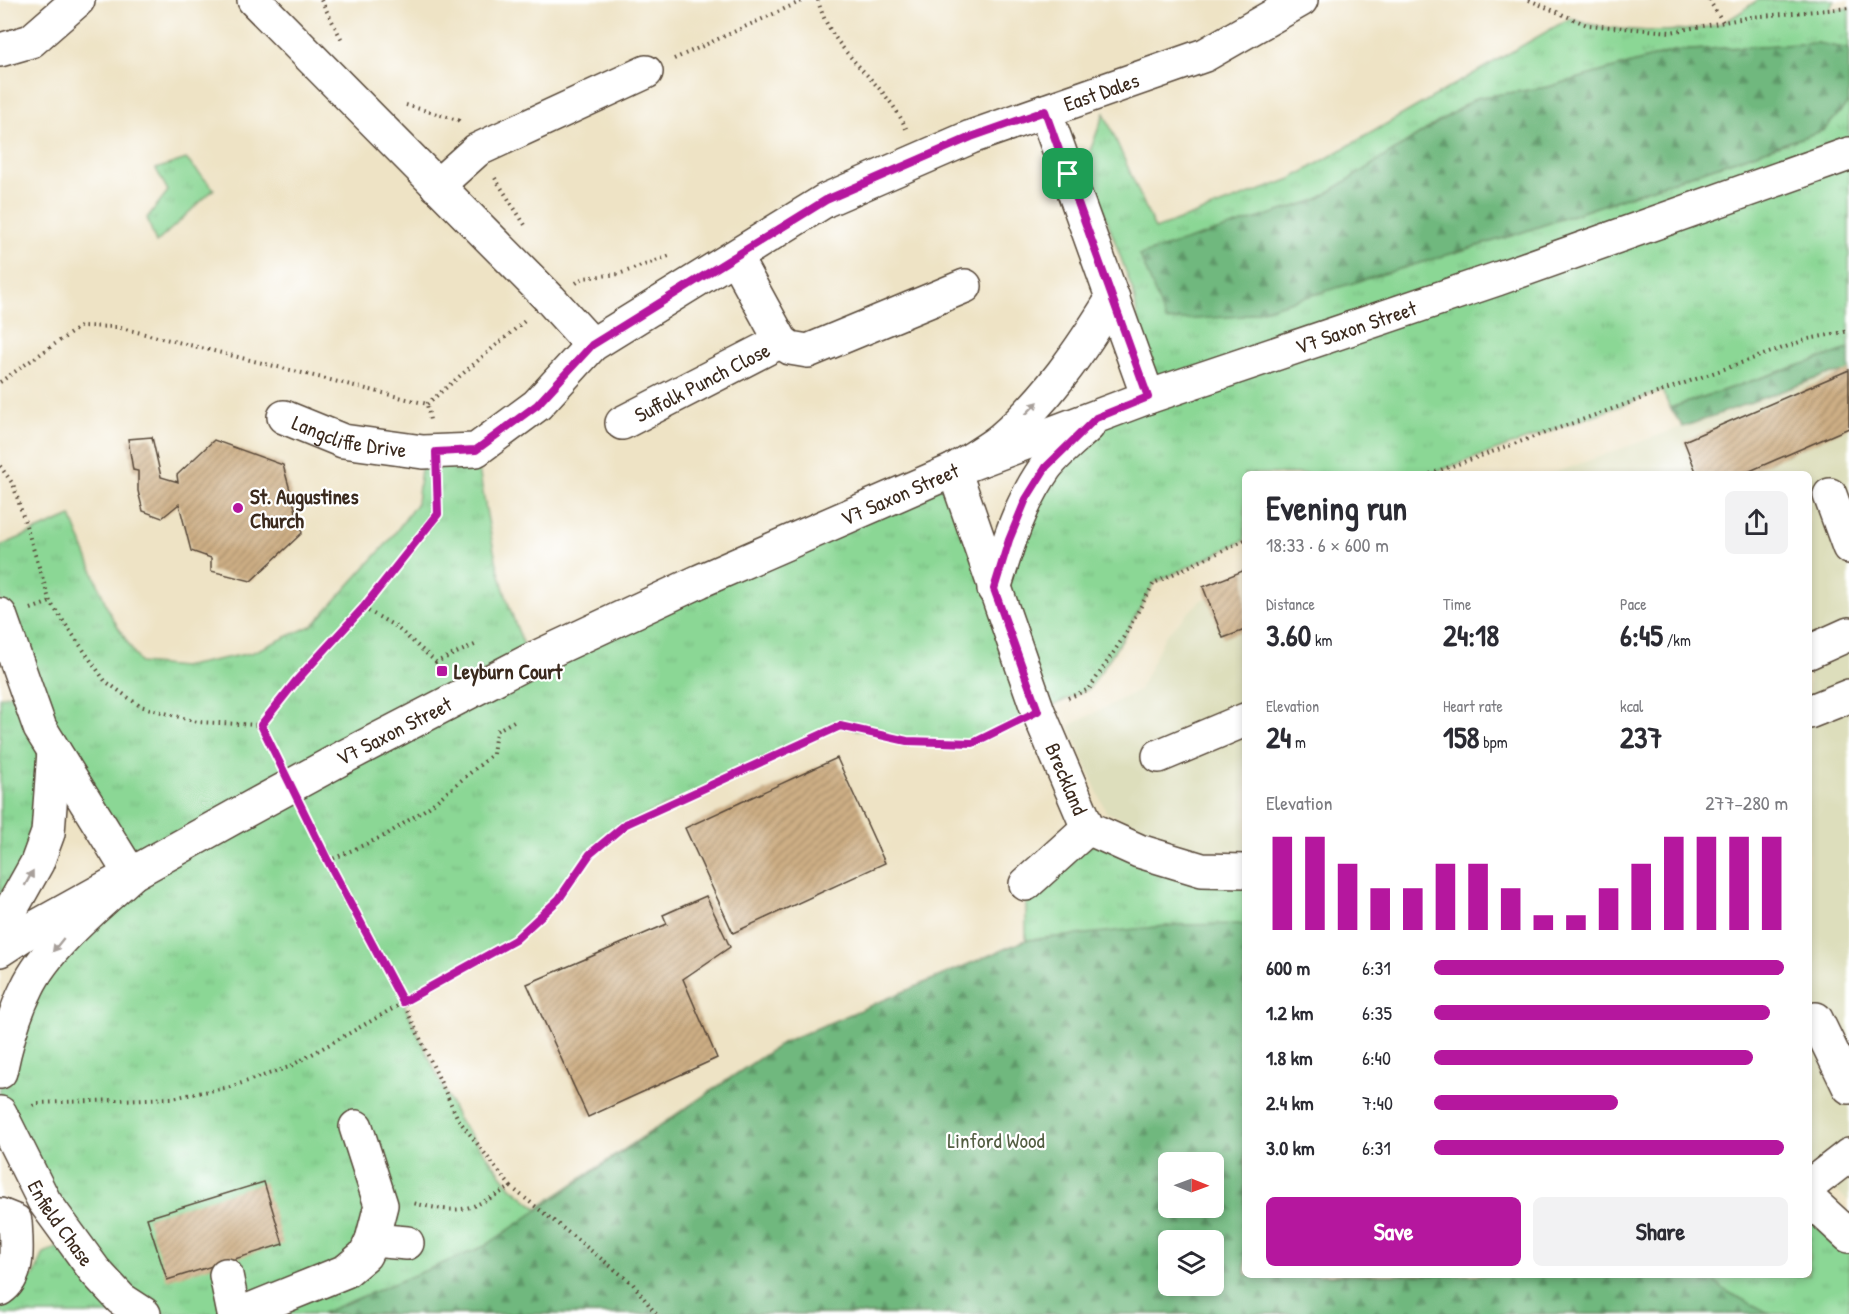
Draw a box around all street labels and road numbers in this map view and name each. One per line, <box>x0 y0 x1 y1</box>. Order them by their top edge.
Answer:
street label: East Dales <box>1060 65 1143 118</box>
street label: V7 Saxon Street <box>1291 293 1421 361</box>
street label: Suffolk Punch Close <box>629 335 775 429</box>
street label: Langcliffe Drive <box>288 407 408 464</box>
street label: V7 Saxon Street <box>836 455 963 532</box>
street label: V7 Saxon Street <box>331 689 457 773</box>
street label: Breckland <box>1039 738 1095 819</box>
street label: Enfield Chase <box>21 1175 101 1272</box>

